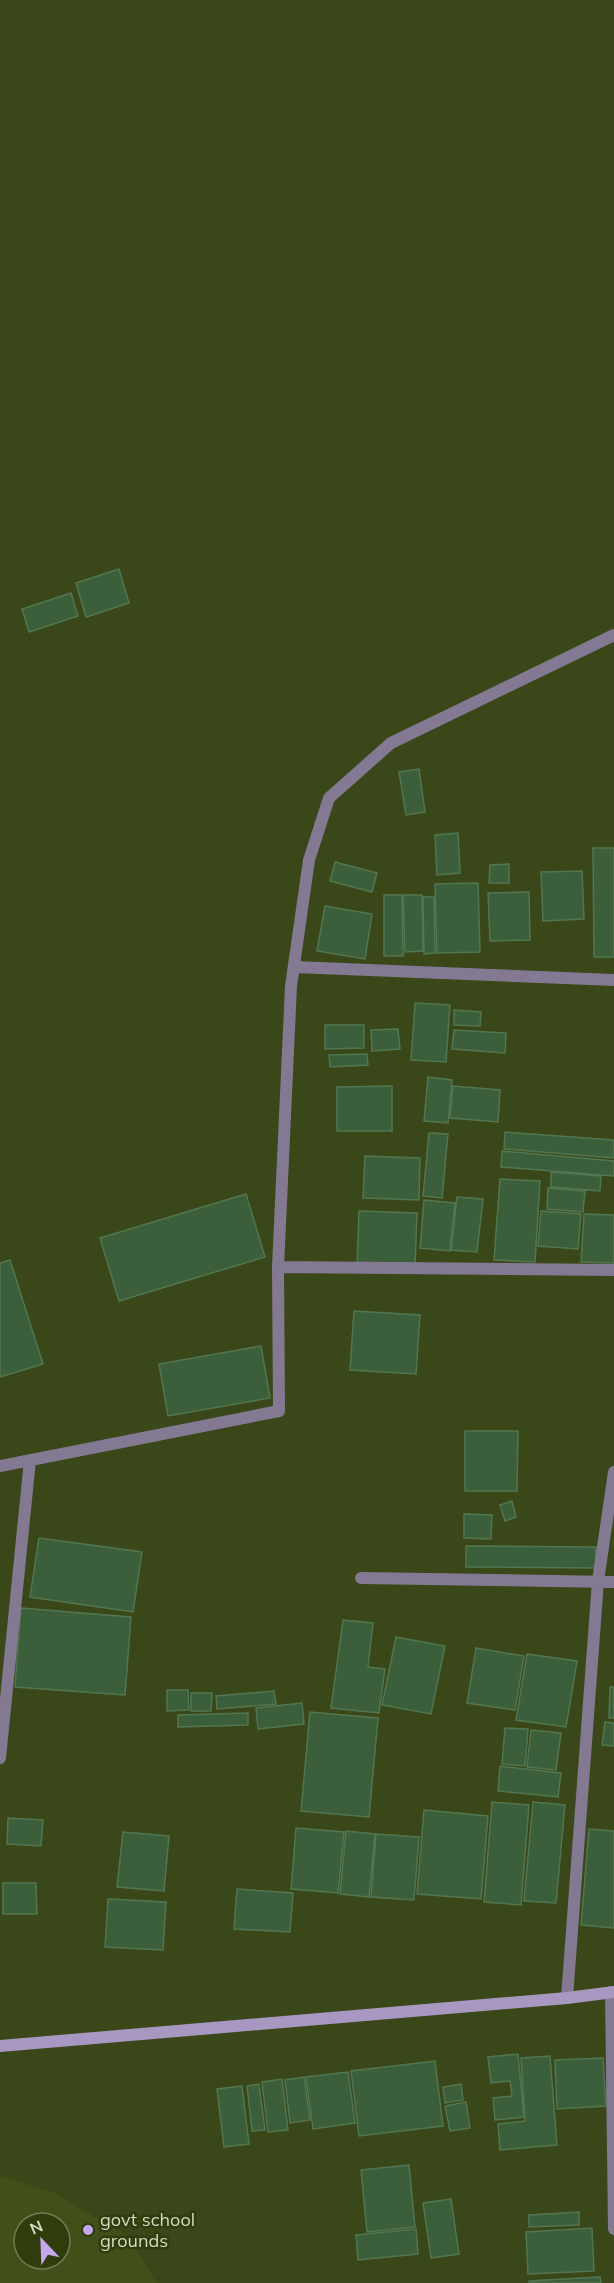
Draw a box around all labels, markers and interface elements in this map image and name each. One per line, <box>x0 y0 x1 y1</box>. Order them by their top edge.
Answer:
place label: govt school grounds <box>100 2208 195 2252</box>
north arrow <box>12 2211 72 2271</box>
text: N <box>27 2216 46 2239</box>
marker: govt school grounds <box>81 2223 95 2237</box>

